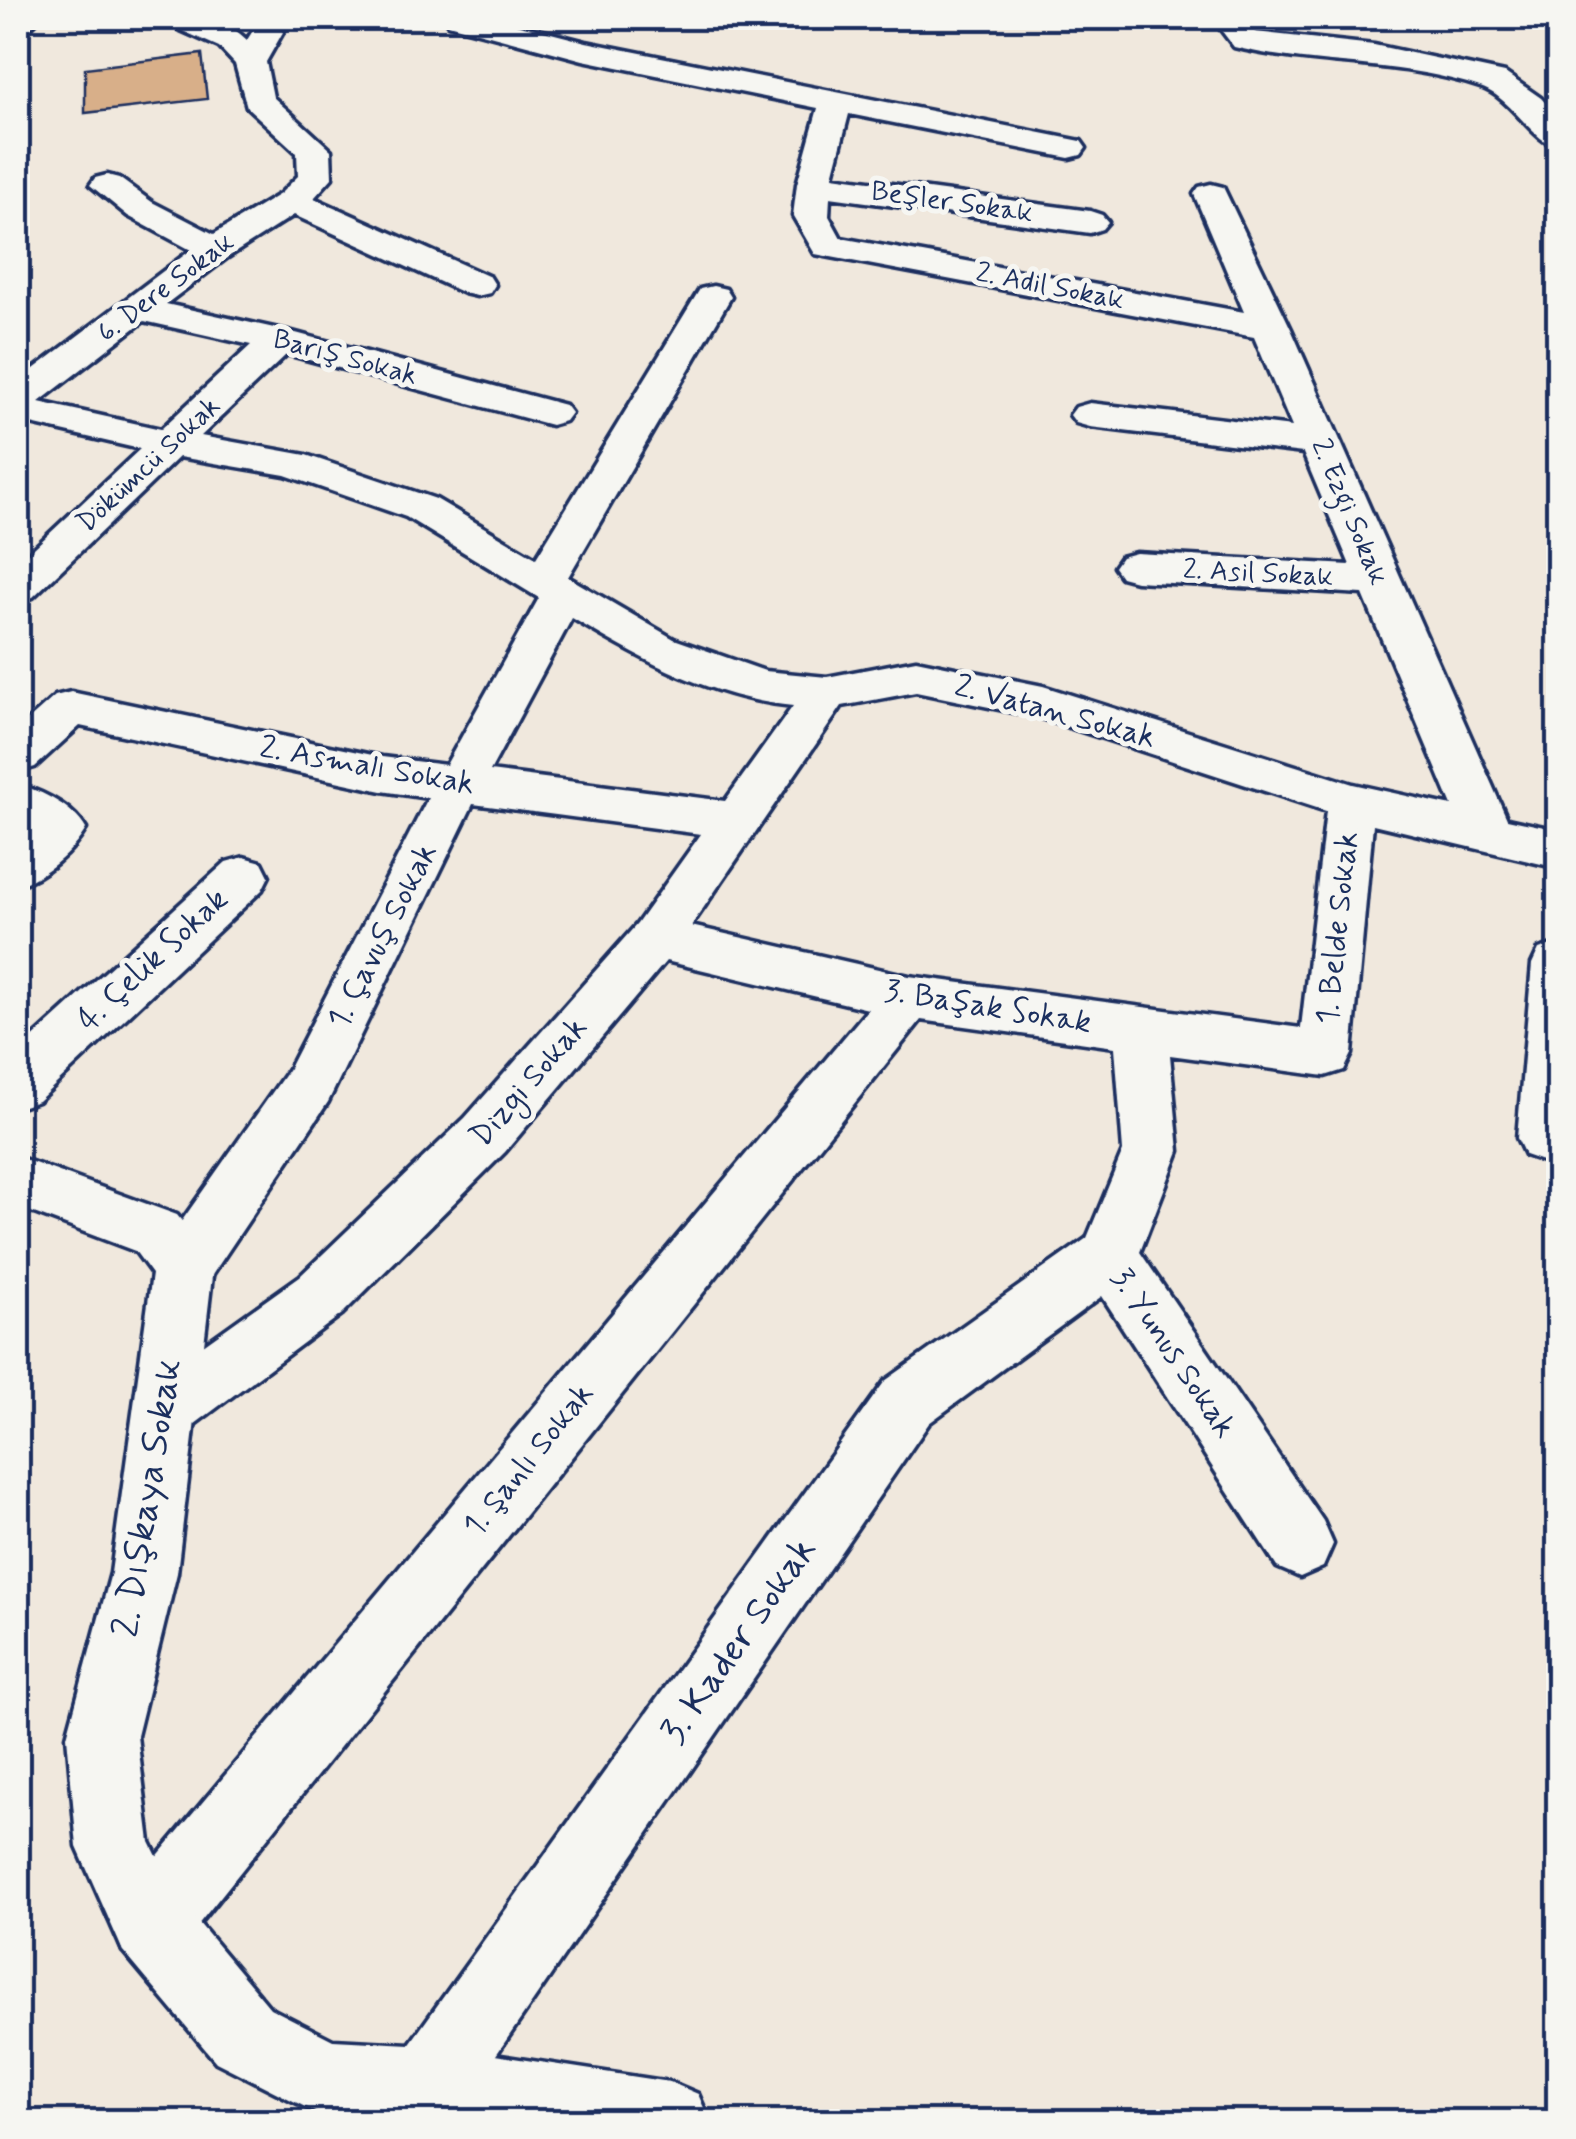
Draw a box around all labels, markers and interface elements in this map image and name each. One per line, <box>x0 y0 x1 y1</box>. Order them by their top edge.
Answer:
street label: Beşler Sokak <box>869 173 1035 233</box>
street label: 6. Dere Sokak <box>90 224 242 352</box>
street label: 2. Adil Sokak <box>973 255 1127 320</box>
street label: Barış Sokak <box>269 321 421 395</box>
street label: Dökümcü Sokak <box>69 389 229 541</box>
street label: 2. Ezgi Sokak <box>1299 433 1397 592</box>
street label: 2. Asil Sokak <box>1182 552 1334 596</box>
street label: 2. Vatan Sokak <box>950 665 1160 759</box>
street label: 2. Asmalı Sokak <box>257 726 477 806</box>
street label: 1. Belde Sokak <box>1307 830 1369 1026</box>
street label: 1. Çavuş Sokak <box>318 836 448 1036</box>
street label: 4. Çelik Sokak <box>69 879 237 1041</box>
street label: 3. Başak Sokak <box>882 970 1094 1044</box>
street label: Dizgi Sokak <box>461 1008 599 1157</box>
street label: 3. Yunus Sokak <box>1101 1260 1245 1446</box>
street label: 2. Dışkaya Sokak <box>102 1355 194 1641</box>
street label: 1. Şanlı Sokak <box>454 1374 604 1546</box>
street label: 3. Kader Sokak <box>650 1528 828 1754</box>

